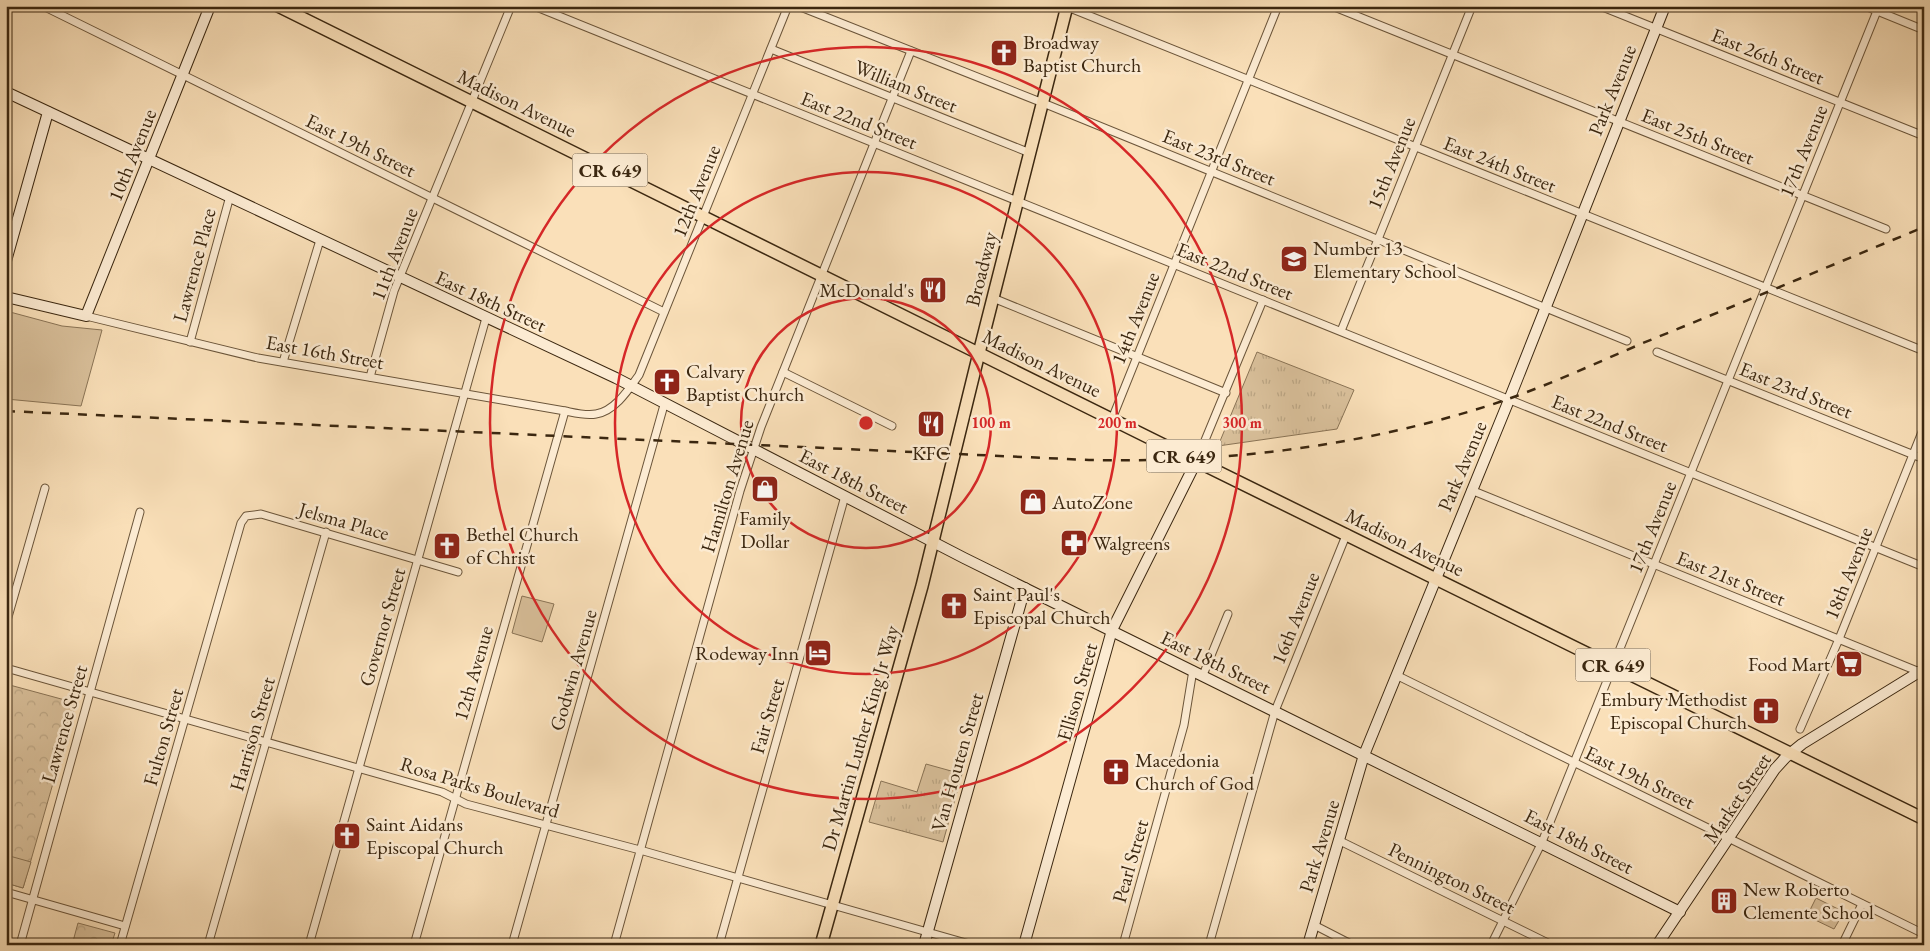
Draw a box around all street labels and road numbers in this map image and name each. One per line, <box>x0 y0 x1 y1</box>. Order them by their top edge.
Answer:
street label: East 26th Street <box>1708 22 1829 91</box>
street label: Park Avenue <box>1582 41 1642 139</box>
street label: William Street <box>851 54 962 119</box>
street label: Madison Avenue <box>453 63 581 143</box>
street label: East 22nd Street <box>797 85 922 155</box>
street label: 17th Avenue <box>1773 101 1833 201</box>
street label: East 25th Street <box>1638 102 1759 171</box>
street label: 10th Avenue <box>102 105 162 205</box>
street label: East 19th Street <box>302 107 421 183</box>
street label: 15th Avenue <box>1361 113 1421 213</box>
street label: East 23rd Street <box>1159 123 1280 192</box>
street label: East 24th Street <box>1440 130 1561 199</box>
street label: 12th Avenue <box>666 141 726 241</box>
road number: CR 649 <box>572 154 648 186</box>
street label: 11th Avenue <box>364 204 424 304</box>
street label: Lawrence Place <box>166 205 222 325</box>
street label: Broadway <box>959 229 1003 309</box>
street label: East 22nd Street <box>1173 236 1298 306</box>
street label: East 18th Street <box>431 264 551 338</box>
street label: 14th Avenue <box>1105 268 1165 368</box>
street label: Madison Avenue <box>978 323 1106 403</box>
street label: East 16th Street <box>264 329 387 375</box>
street label: East 23rd Street <box>1736 356 1857 425</box>
street label: East 22nd Street <box>1548 388 1673 458</box>
street label: Hamilton Avenue <box>694 416 760 556</box>
street label: Park Avenue <box>1431 417 1493 515</box>
road number: CR 649 <box>1146 440 1222 472</box>
street label: East 18th Street <box>795 442 914 520</box>
street label: 17th Avenue <box>1622 477 1682 577</box>
street label: Jelsma Place <box>294 495 392 546</box>
street label: Madison Avenue <box>1341 502 1469 582</box>
street label: 18th Avenue <box>1818 523 1878 623</box>
street label: East 21st Street <box>1673 544 1790 612</box>
street label: Governor Street <box>353 564 412 689</box>
street label: 16th Avenue <box>1265 568 1325 668</box>
street label: Godwin Avenue <box>543 606 603 734</box>
street label: Dr Martin Luther King Jr Way <box>815 622 905 854</box>
street label: 12th Avenue <box>447 623 499 723</box>
street label: East 18th Street <box>1157 624 1276 700</box>
street label: Ellison Street <box>1051 639 1104 744</box>
road number: CR 649 <box>1576 648 1650 682</box>
street label: Lawrence Street <box>35 661 93 786</box>
street label: Harrison Street <box>223 673 281 794</box>
street label: Fair Street <box>744 675 790 757</box>
street label: Fulton Street <box>137 685 190 789</box>
street label: Van Houten Street <box>925 689 989 834</box>
street label: East 19th Street <box>1581 739 1700 815</box>
street label: Market Street <box>1697 747 1777 848</box>
street label: Rosa Parks Boulevard <box>397 750 564 824</box>
street label: Park Avenue <box>1293 796 1345 895</box>
street label: East 18th Street <box>1520 802 1639 880</box>
street label: Pearl Street <box>1106 816 1154 906</box>
street label: Pennington Street <box>1384 836 1520 920</box>

